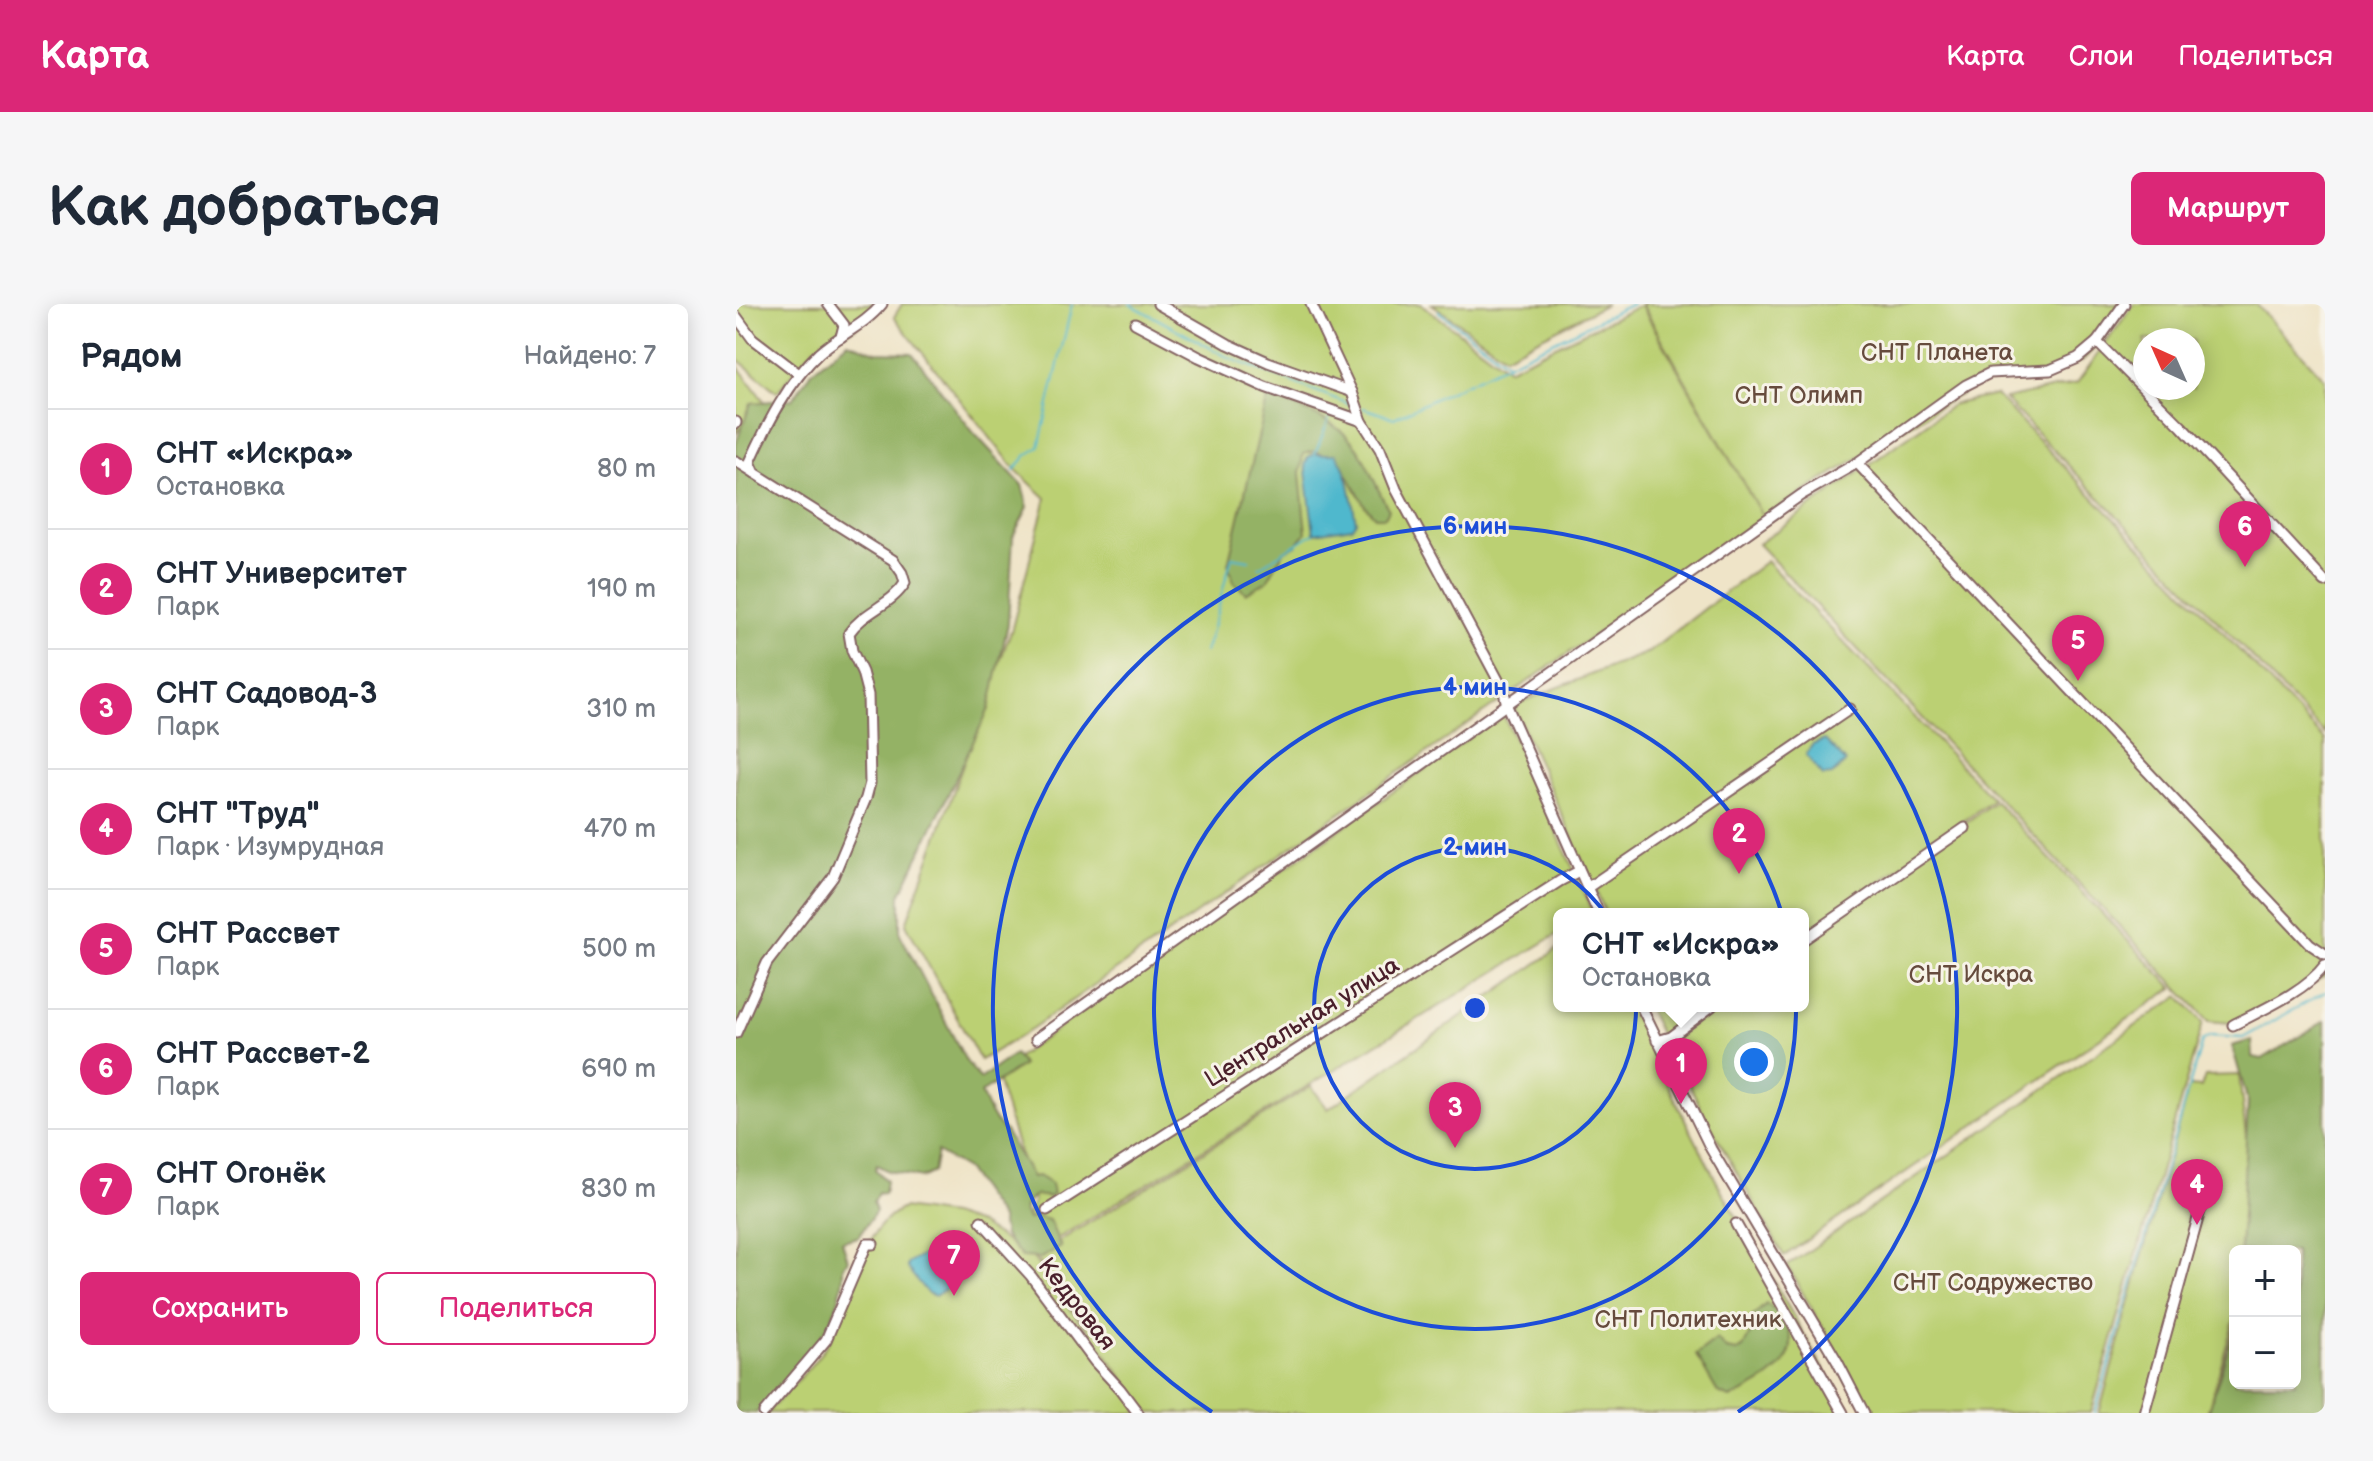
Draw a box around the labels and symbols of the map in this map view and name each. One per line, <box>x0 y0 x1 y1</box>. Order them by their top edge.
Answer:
north arrow <box>2133 328 2205 400</box>
park label: СНТ Планета <box>1861 338 2013 367</box>
park label: СНТ Олимп <box>1735 381 1863 410</box>
pin: 6 <box>2219 501 2271 567</box>
text: 6 мин <box>1443 512 1507 541</box>
pin: 5 <box>2052 615 2104 681</box>
text: 4 мин <box>1443 673 1507 702</box>
pin: 2 <box>1713 808 1765 874</box>
text: 2 мин <box>1443 833 1507 862</box>
street label: Центральная улица <box>1199 950 1405 1094</box>
park label: СНТ Искра <box>1909 960 2033 989</box>
centre of rings <box>1461 994 1489 1022</box>
pin: 1 <box>1655 1038 1707 1104</box>
your location <box>1734 1042 1774 1082</box>
pin: 3 <box>1429 1082 1481 1148</box>
pin: 4 <box>2171 1159 2223 1225</box>
pin: 7 <box>928 1230 980 1296</box>
street label: Кедровая <box>1032 1252 1122 1356</box>
park label: СНТ Содружество <box>1893 1268 2093 1297</box>
park label: СНТ Политехник <box>1595 1305 1782 1334</box>

